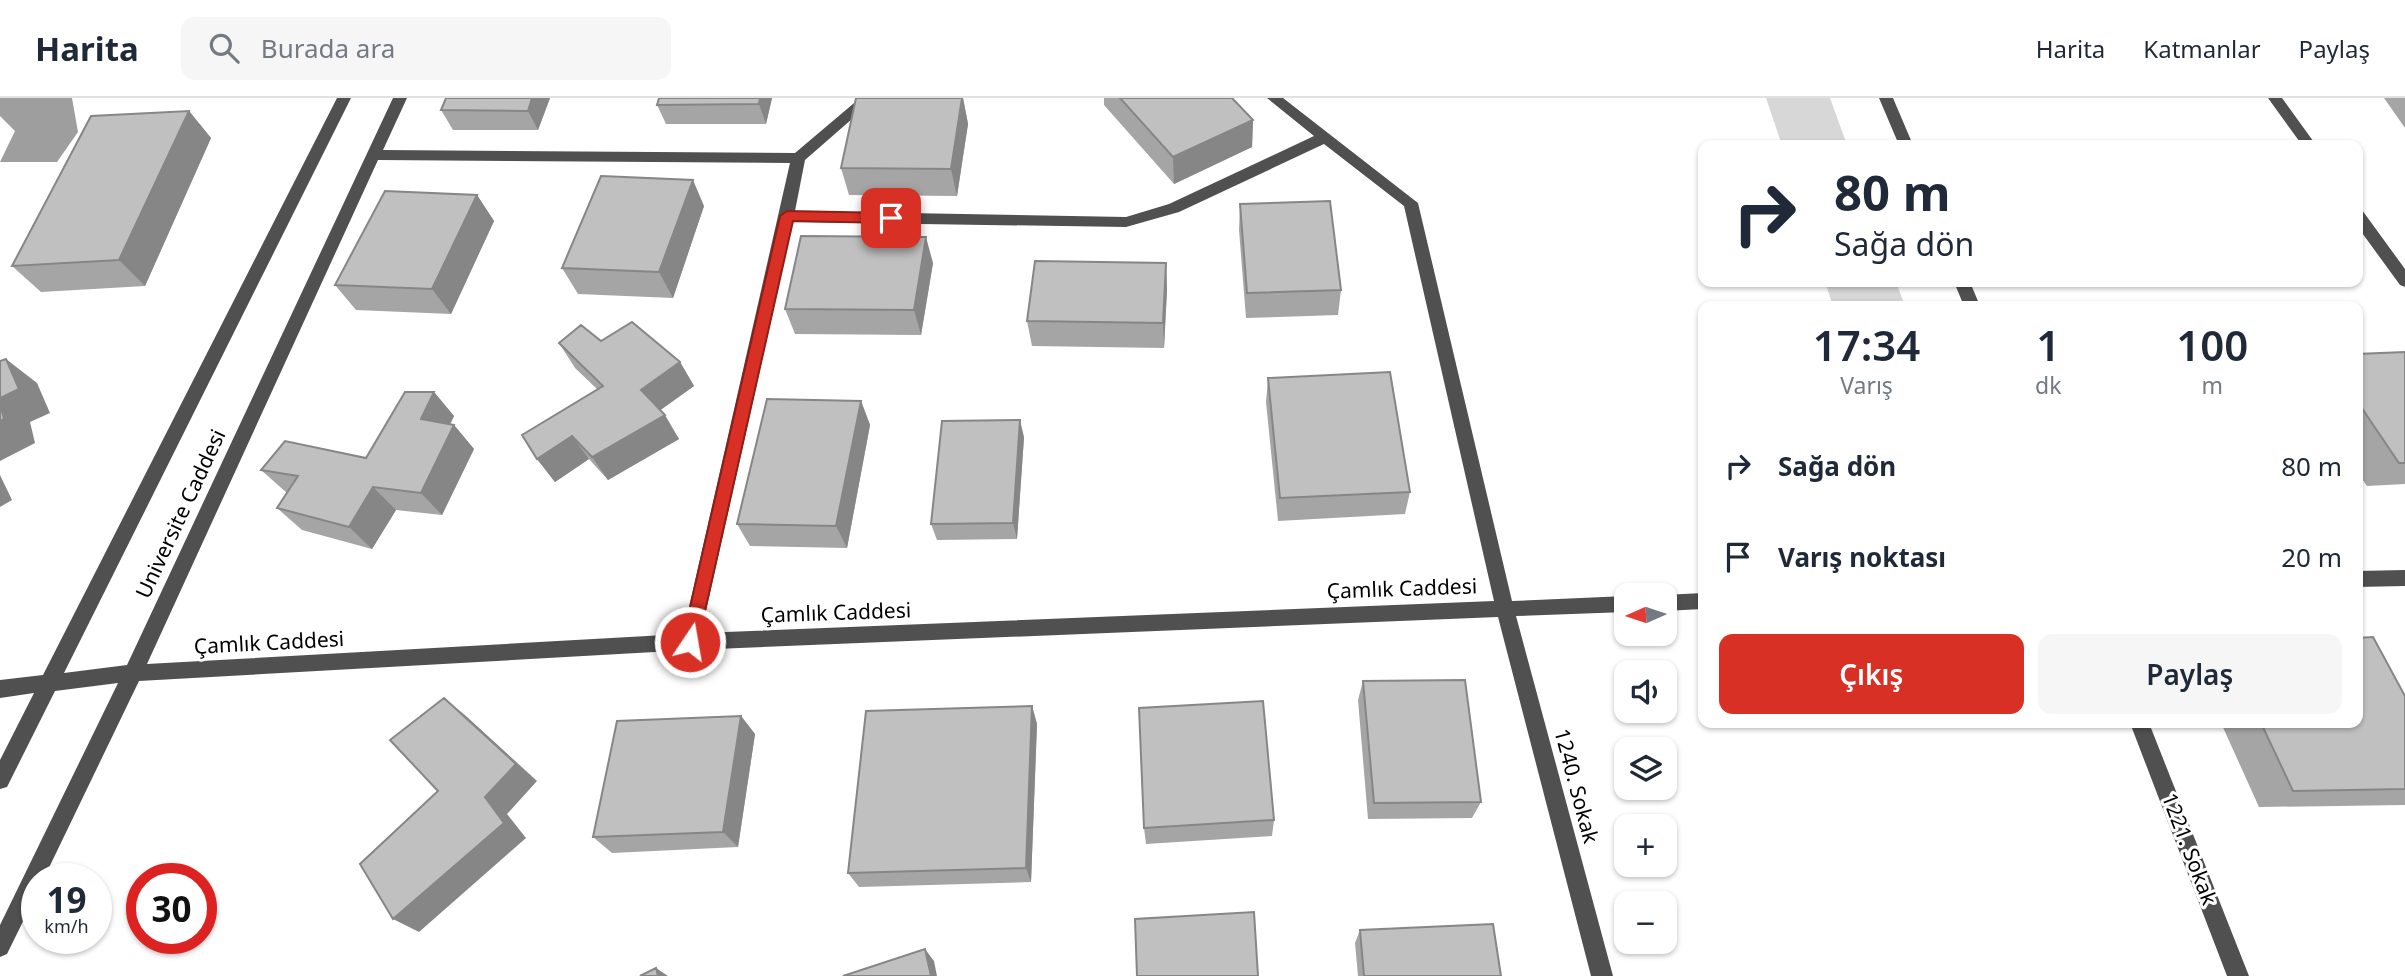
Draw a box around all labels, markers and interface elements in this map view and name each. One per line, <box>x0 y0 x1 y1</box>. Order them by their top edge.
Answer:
search box <box>181 17 671 80</box>
text: Harita <box>35 26 139 71</box>
icon: search <box>205 29 243 67</box>
text: Burada ara <box>261 30 395 66</box>
text: Harita <box>2036 32 2105 65</box>
text: Katmanlar <box>2143 32 2261 65</box>
text: Paylaş <box>2299 32 2370 65</box>
text: 80 m <box>1834 159 1951 225</box>
icon: right <box>1719 168 1810 259</box>
pin <box>861 188 921 248</box>
icon: arrive <box>872 199 910 237</box>
text: Sağa dön <box>1834 222 1974 265</box>
text: 17:34 <box>1813 316 1920 373</box>
text: 1 <box>2036 316 2060 373</box>
text: 100 <box>2176 316 2248 373</box>
text: Varış <box>1840 369 1893 401</box>
text: dk <box>2035 369 2062 401</box>
text: m <box>2201 369 2223 401</box>
street label: Universite Caddesi <box>129 425 232 603</box>
icon: right <box>1719 447 1757 485</box>
text: Sağa dön <box>1778 448 1896 484</box>
text: 80 m <box>2281 448 2342 484</box>
icon: arrive <box>1719 538 1757 576</box>
text: Varış noktası <box>1778 539 1946 575</box>
text: 20 m <box>2281 539 2342 575</box>
street label: Çamlık Caddesi <box>1326 571 1478 605</box>
north arrow <box>1614 583 1676 646</box>
map controls <box>1614 583 1677 954</box>
street label: Çamlık Caddesi <box>760 595 912 629</box>
position arrow <box>653 605 727 679</box>
street label: Çamlık Caddesi <box>193 624 345 660</box>
button: Çıkış <box>1719 634 2024 714</box>
button: Paylaş <box>2038 634 2342 714</box>
button: sound <box>1614 660 1677 723</box>
street label: 1240. Sokak <box>1548 725 1606 847</box>
button: layers <box>1614 737 1677 800</box>
street label: 1221. Sokak <box>2156 789 2224 909</box>
button: + <box>1614 814 1677 877</box>
speed limit sign: 30 <box>126 863 217 954</box>
text: 19 <box>46 876 87 923</box>
button: − <box>1614 891 1677 954</box>
text: km/h <box>44 914 89 938</box>

